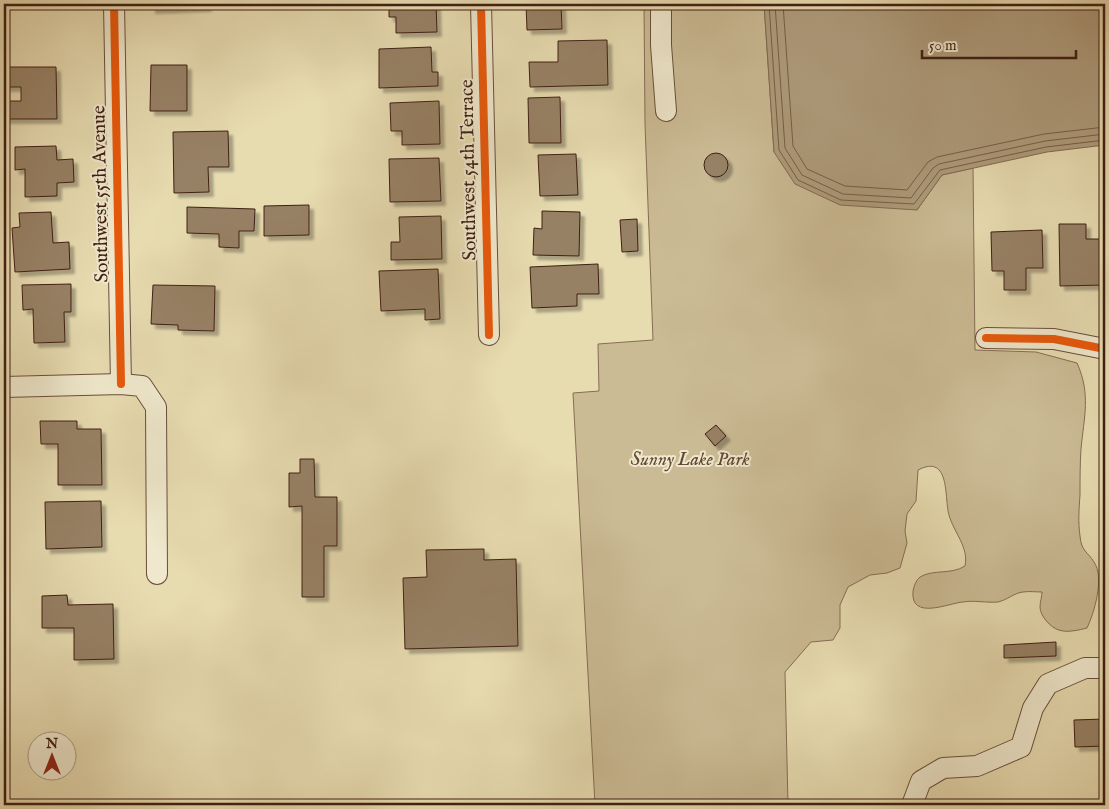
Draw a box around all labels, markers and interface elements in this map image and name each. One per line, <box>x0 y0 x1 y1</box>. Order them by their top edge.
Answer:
scale bar <box>922 28 1075 60</box>
text: 50 m <box>929 36 957 55</box>
street label: Southwest 54th Terrace <box>455 79 483 261</box>
street label: Southwest 55th Avenue <box>87 105 115 283</box>
park label: Sunny Lake Park <box>630 448 750 472</box>
north arrow <box>28 732 78 782</box>
text: N <box>45 735 58 753</box>

